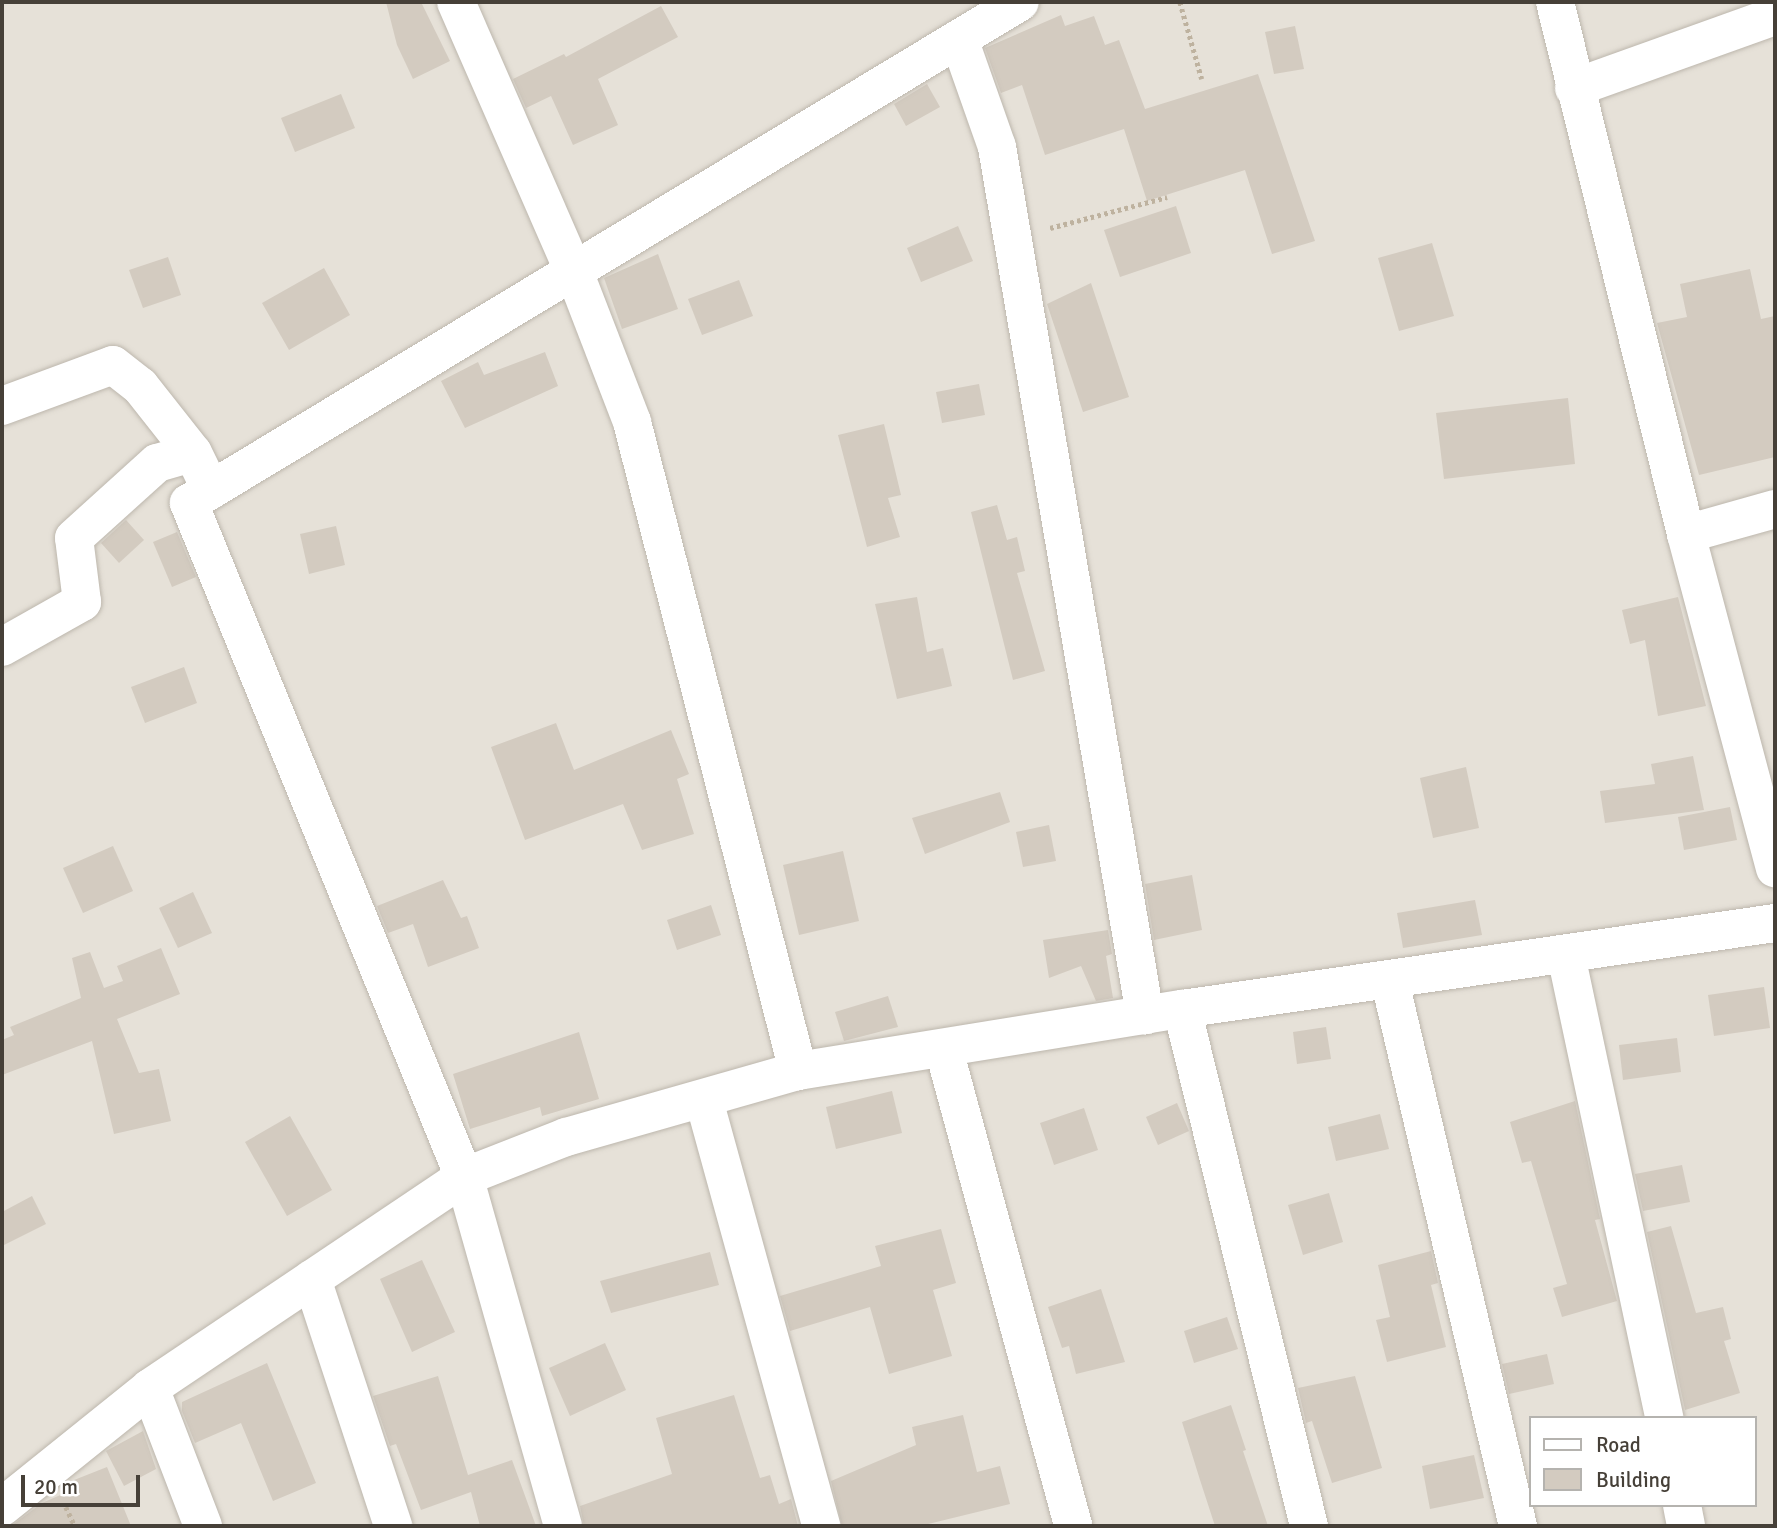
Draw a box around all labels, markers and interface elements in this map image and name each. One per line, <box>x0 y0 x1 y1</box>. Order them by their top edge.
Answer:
legend <box>1528 1416 1756 1507</box>
text: Road <box>1596 1432 1641 1458</box>
scale bar <box>24 1462 144 1506</box>
text: Building <box>1596 1467 1671 1493</box>
text: 20 m <box>34 1474 78 1500</box>

